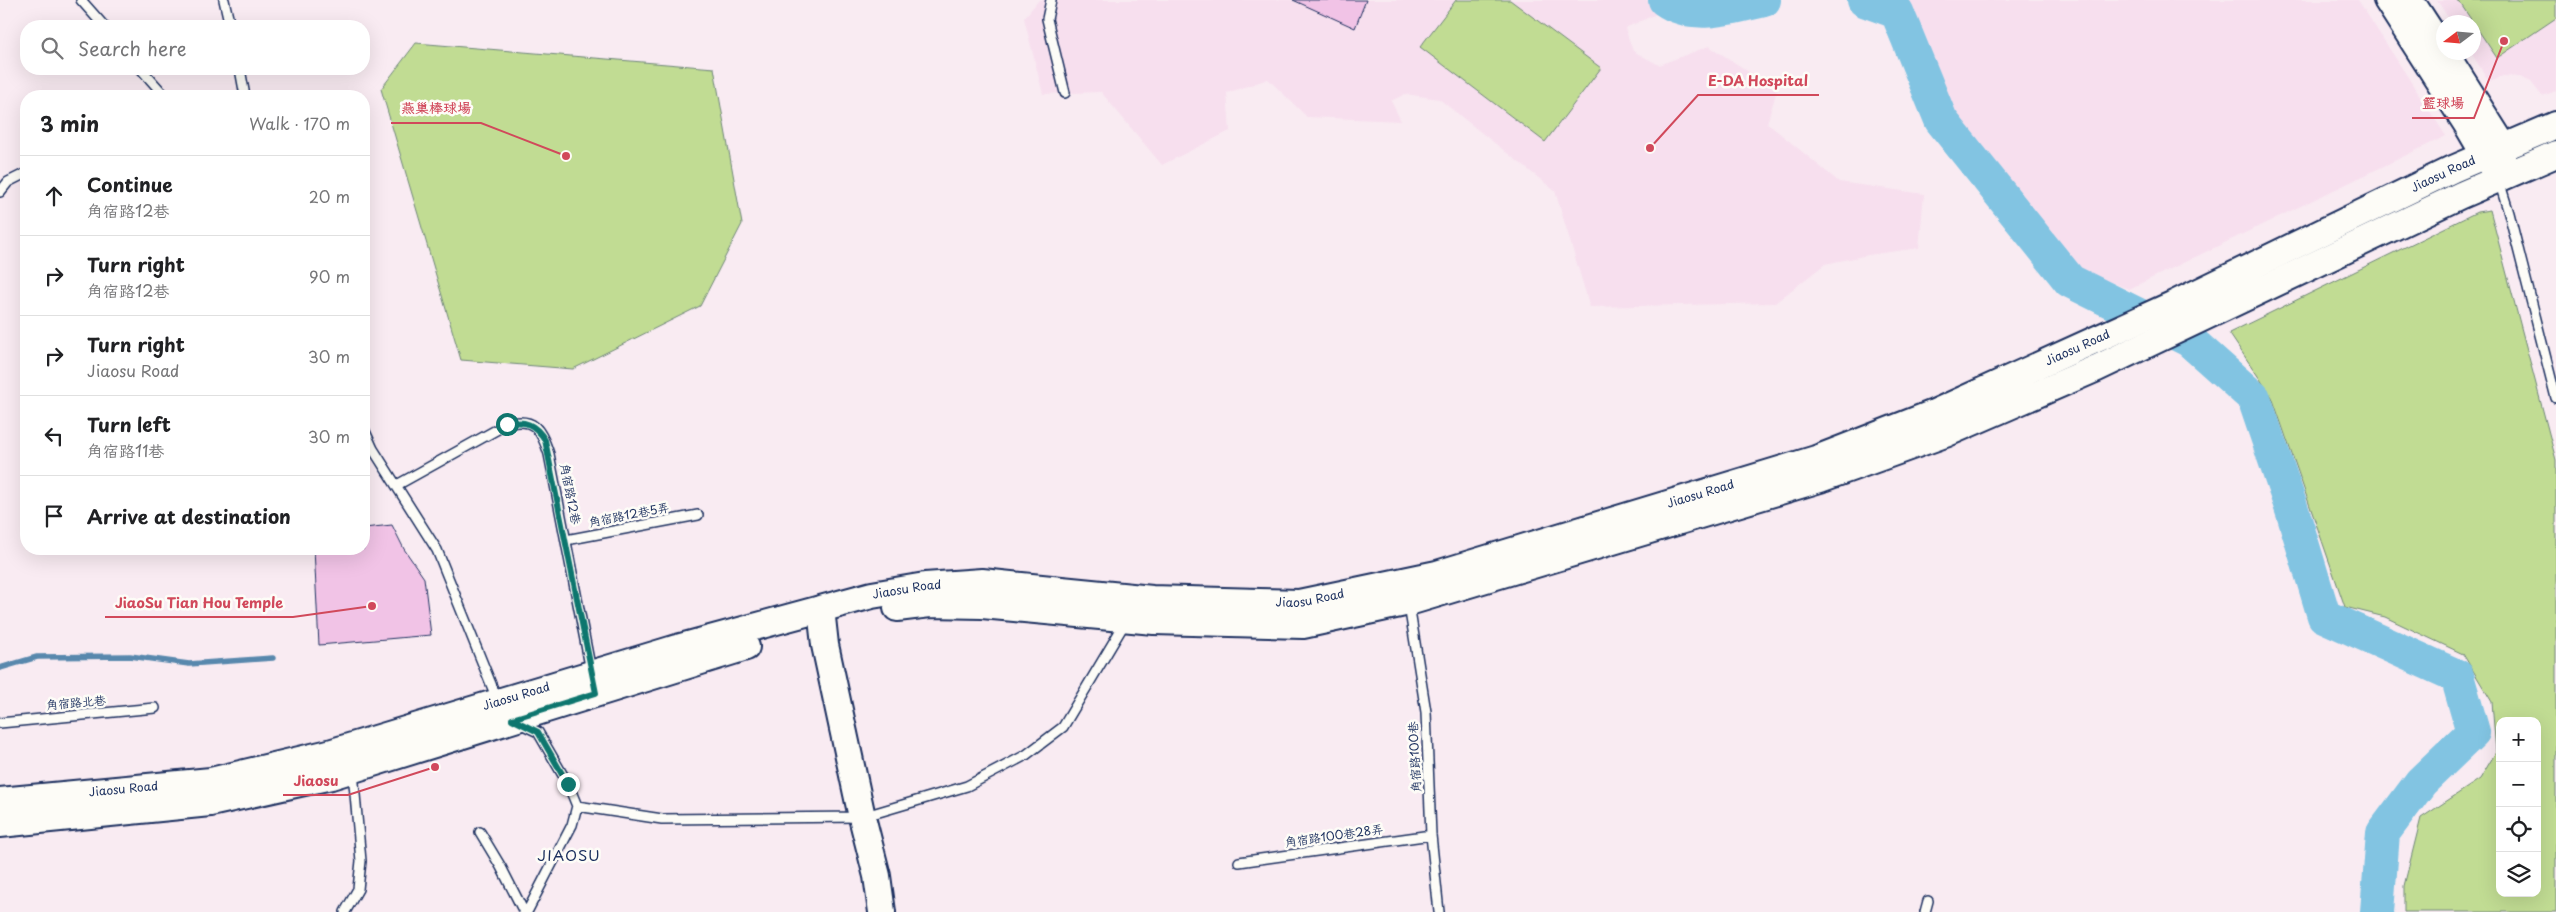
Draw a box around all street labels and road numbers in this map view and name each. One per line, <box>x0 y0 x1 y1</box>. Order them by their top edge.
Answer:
street label: Jiaosu Road <box>2408 150 2478 196</box>
street label: Jiaosu Road <box>2042 324 2113 369</box>
street label: 角宿路12巷 <box>556 462 586 526</box>
street label: Jiaosu Road <box>1664 474 1736 512</box>
street label: 角宿路12巷5弄 <box>587 497 671 531</box>
street label: Jiaosu Road <box>871 575 942 603</box>
street label: Jiaosu Road <box>1275 584 1346 611</box>
street label: Jiaosu Road <box>480 677 552 714</box>
street label: 角宿路北巷 <box>45 690 107 714</box>
street label: 角宿路100巷 <box>1403 721 1425 793</box>
street label: Jiaosu Road <box>88 776 159 801</box>
street label: 角宿路100巷28弄 <box>1284 819 1384 851</box>

